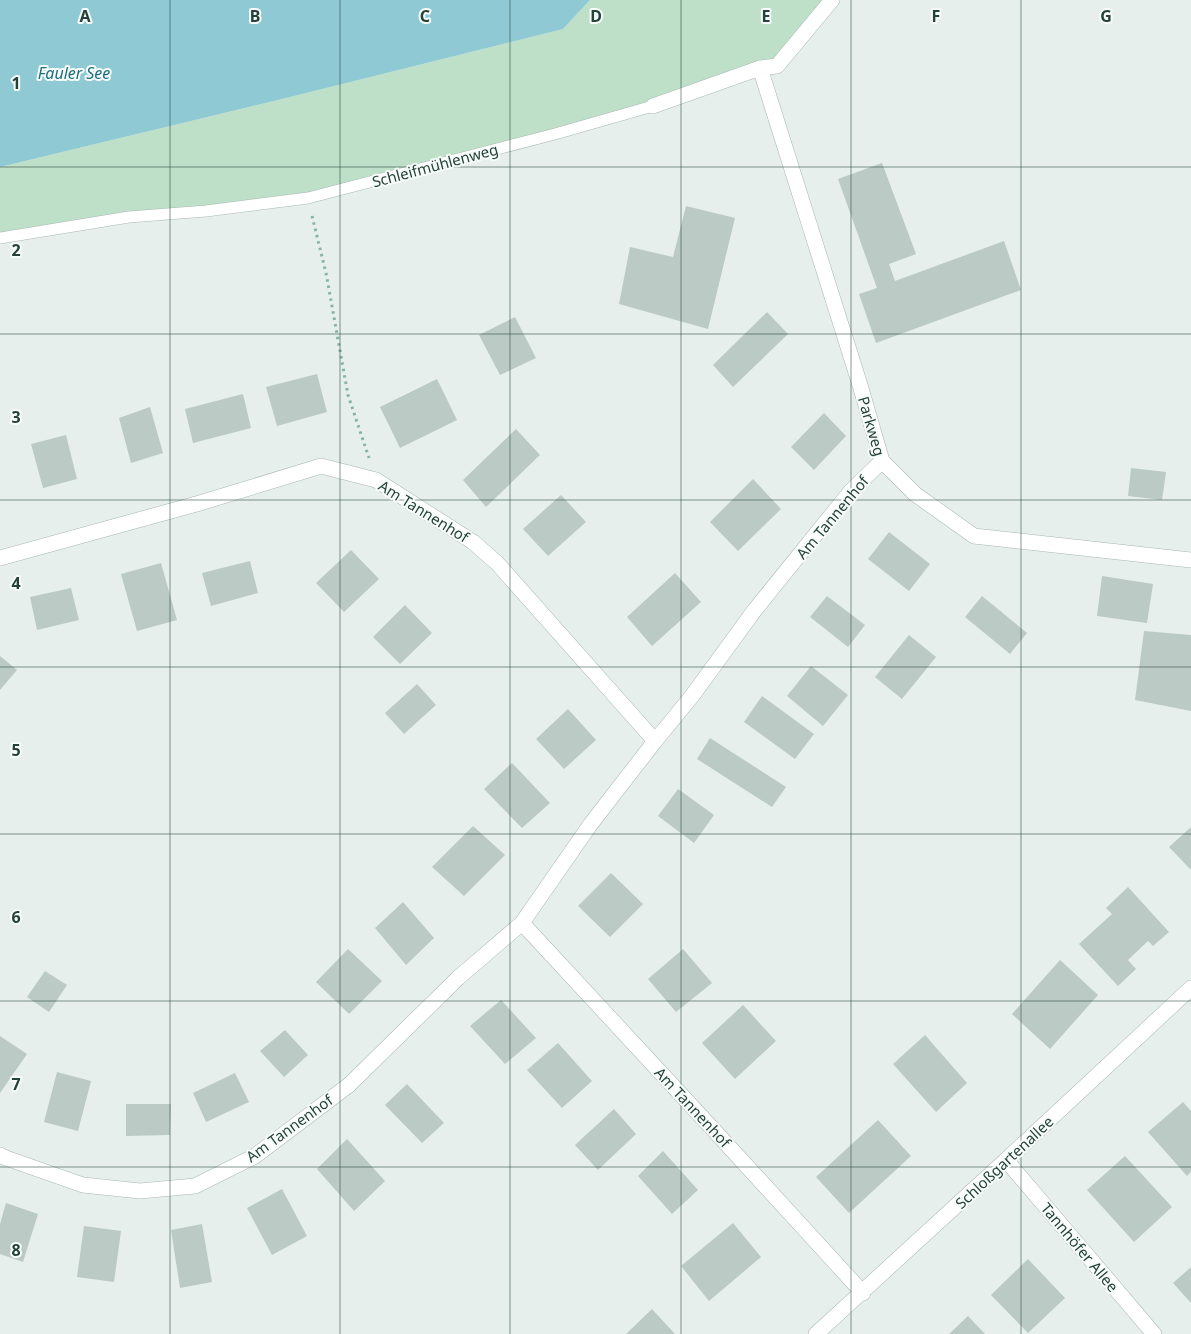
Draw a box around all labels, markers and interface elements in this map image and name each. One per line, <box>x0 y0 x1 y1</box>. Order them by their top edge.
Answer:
text: A <box>79 5 91 27</box>
text: B <box>250 5 260 27</box>
text: C <box>420 5 430 27</box>
text: D <box>590 5 602 27</box>
text: E <box>762 5 771 27</box>
text: F <box>932 5 940 27</box>
text: G <box>1100 5 1112 27</box>
water label: Fauler See <box>38 62 110 84</box>
text: 1 <box>11 72 21 94</box>
street label: Schleifmühlenweg <box>370 139 500 191</box>
text: 2 <box>11 239 21 261</box>
street label: Parkweg <box>854 394 890 458</box>
text: 3 <box>11 406 21 428</box>
street label: Am Tannenhof <box>791 471 873 563</box>
street label: Am Tannenhof <box>375 475 474 547</box>
text: 4 <box>11 572 21 594</box>
text: 5 <box>11 739 21 761</box>
text: 6 <box>11 906 21 928</box>
street label: Am Tannenhof <box>651 1063 736 1152</box>
text: 7 <box>11 1073 21 1095</box>
street label: Am Tannenhof <box>242 1089 337 1166</box>
street label: Schloßgartenallee <box>951 1111 1057 1213</box>
street label: Tannhöfer Allee <box>1037 1198 1123 1296</box>
text: 8 <box>11 1239 21 1261</box>

